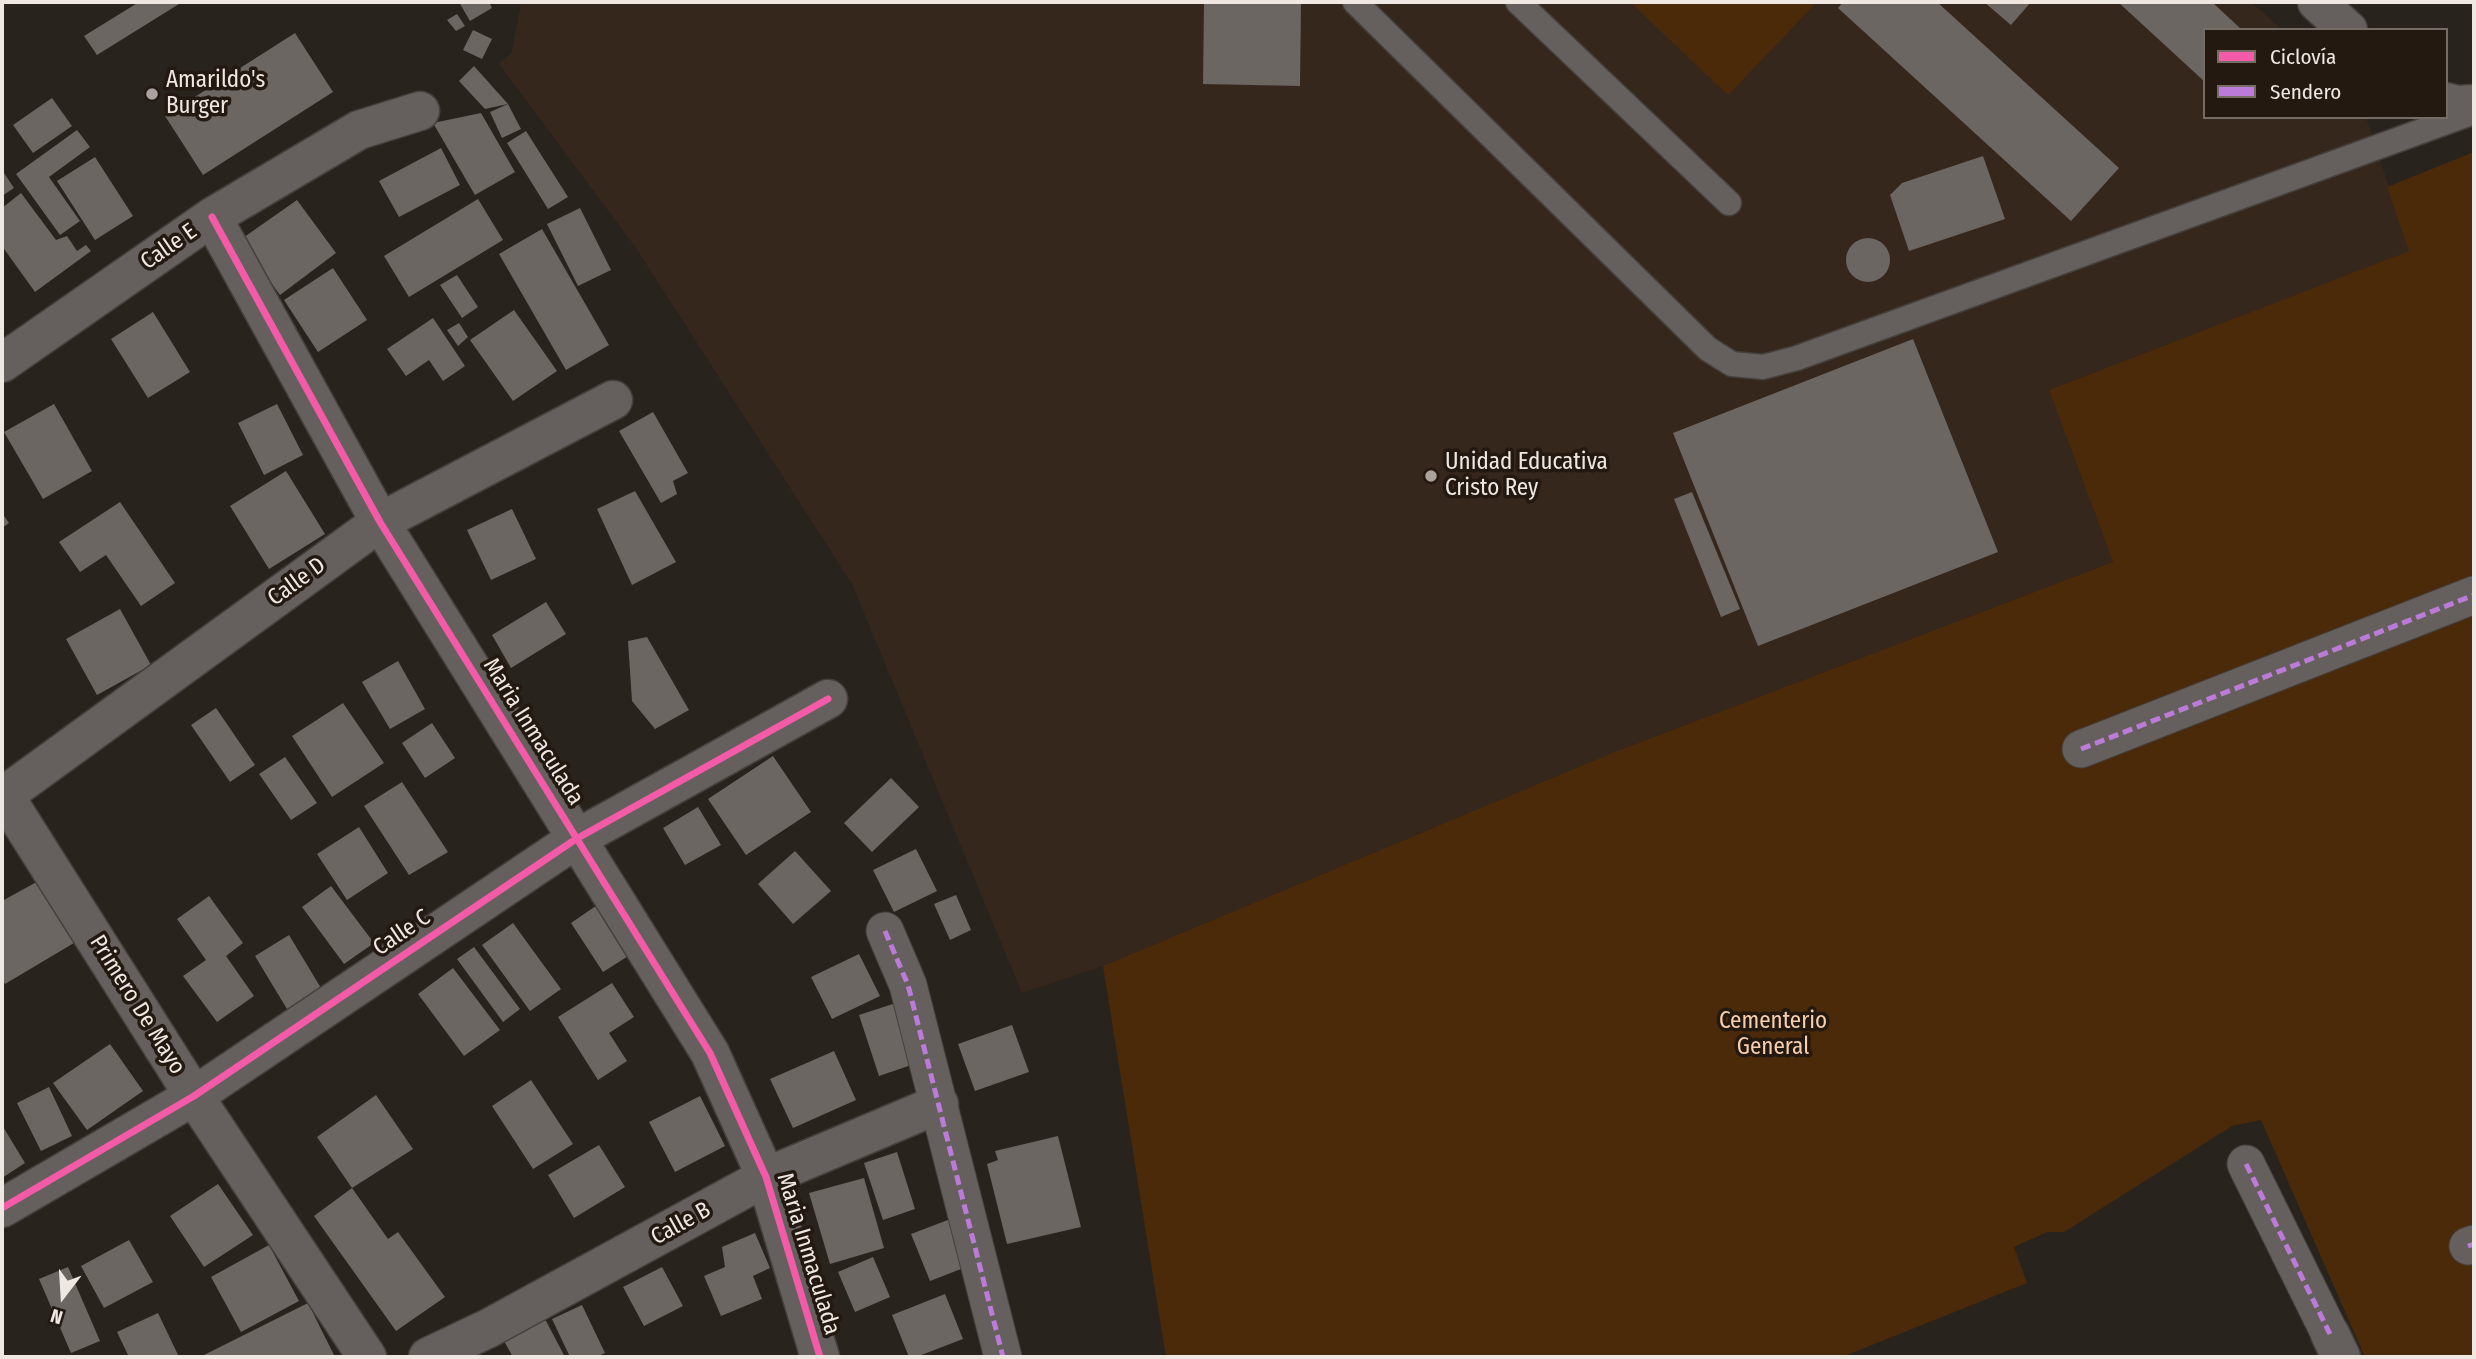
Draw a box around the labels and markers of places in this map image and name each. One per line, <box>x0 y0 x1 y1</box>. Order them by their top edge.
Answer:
place label: Amarildo's Burger <box>166 67 265 121</box>
marker: Amarildo's Burger <box>144 86 160 102</box>
place label: Unidad Educativa Cristo Rey <box>1445 449 1608 503</box>
marker: Unidad Educativa Cristo Rey <box>1423 468 1439 484</box>

